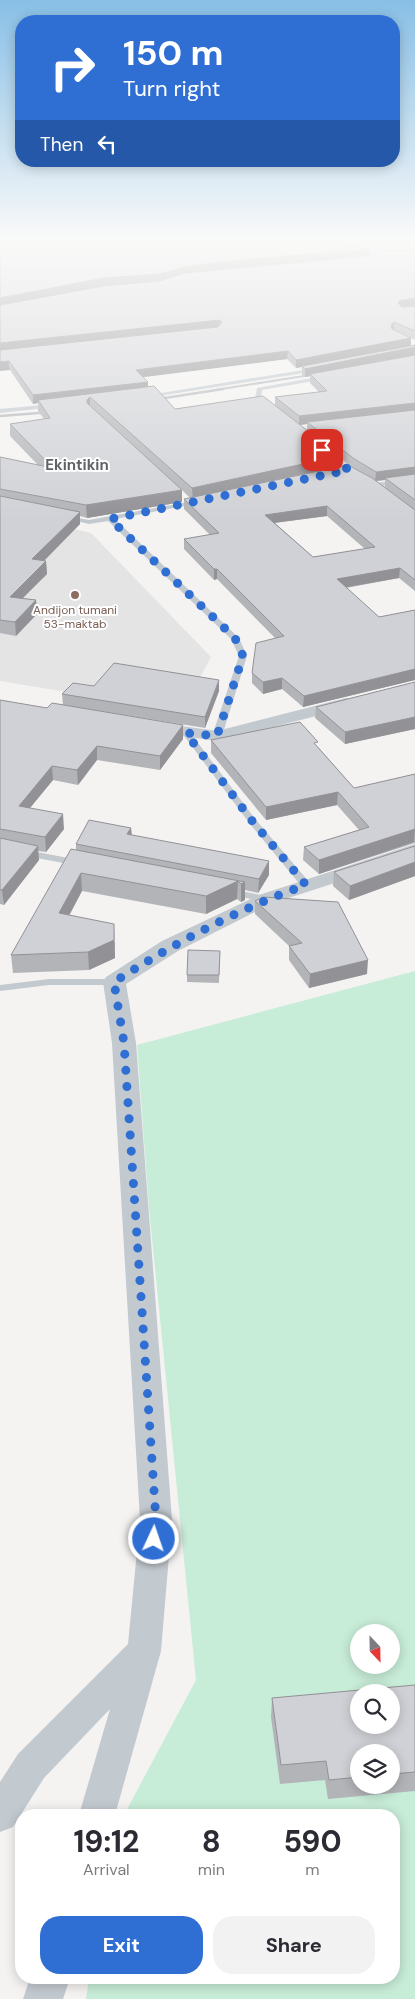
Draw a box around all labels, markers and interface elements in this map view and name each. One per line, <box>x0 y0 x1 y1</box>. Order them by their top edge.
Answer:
text: 150 m <box>123 30 223 76</box>
icon: right <box>40 35 105 100</box>
text: Turn right <box>123 74 220 103</box>
icon: left <box>93 130 121 158</box>
text: Then <box>40 132 83 157</box>
pin <box>301 429 343 471</box>
icon: arrive <box>308 436 336 464</box>
district label: Ekintikin <box>45 455 109 475</box>
marker: Andijon tumani 53-maktab <box>69 589 81 601</box>
place label: Andijon tumani 53-maktab <box>33 602 117 632</box>
position arrow <box>127 1512 179 1564</box>
north arrow <box>350 1624 400 1674</box>
map controls <box>350 1624 400 1794</box>
button: search <box>350 1684 400 1734</box>
button: layers <box>350 1744 400 1794</box>
text: 19:12 <box>73 1822 139 1861</box>
text: 8 <box>202 1822 221 1861</box>
text: 590 <box>283 1822 342 1861</box>
text: Arrival <box>83 1859 130 1880</box>
text: min <box>198 1859 225 1880</box>
text: m <box>305 1859 320 1880</box>
button: Exit <box>40 1916 203 1974</box>
button: Share <box>213 1916 375 1974</box>

